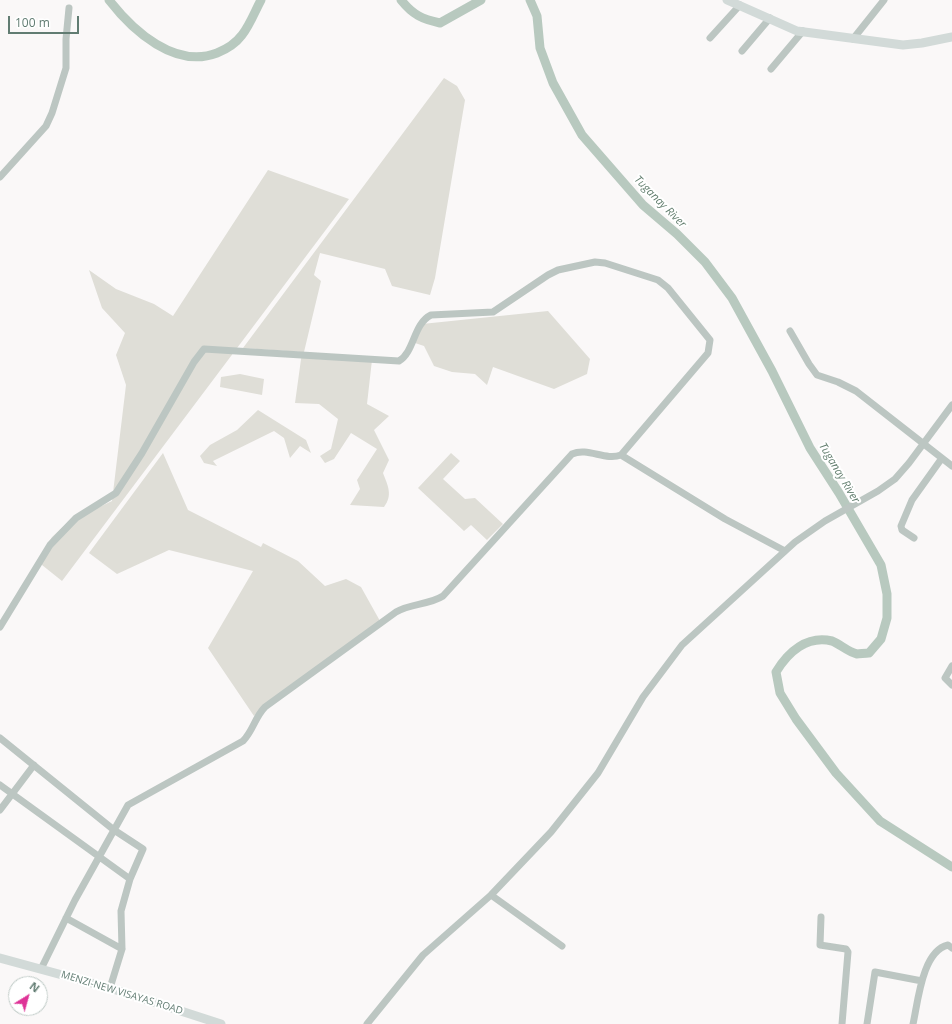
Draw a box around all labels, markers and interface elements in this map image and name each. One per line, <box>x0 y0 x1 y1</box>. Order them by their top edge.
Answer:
scale bar <box>10 8 81 34</box>
text: 100 m <box>15 14 50 31</box>
water label: Tuganay River <box>631 173 689 231</box>
water label: Tuganay River <box>816 440 862 506</box>
street label: MENZI-NEW VISAYAS ROAD <box>60 969 184 1017</box>
north arrow <box>8 976 48 1016</box>
text: N <box>27 978 43 995</box>

